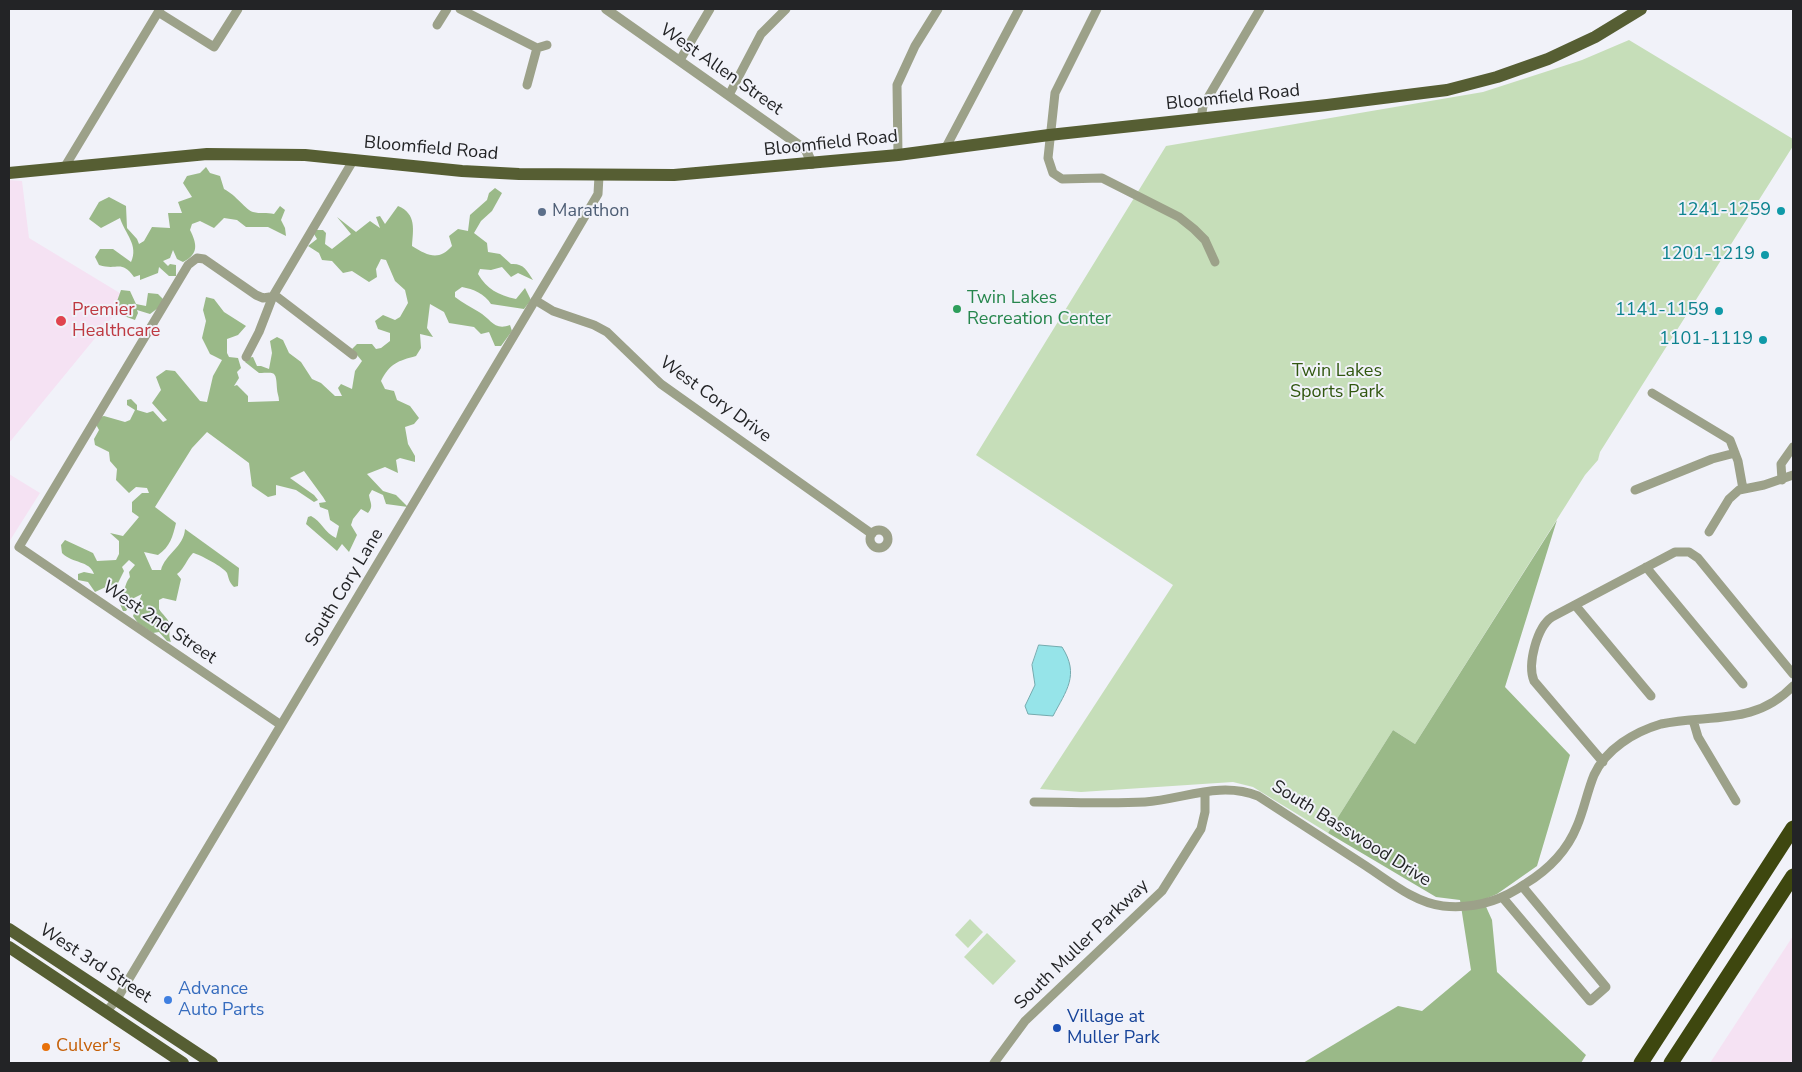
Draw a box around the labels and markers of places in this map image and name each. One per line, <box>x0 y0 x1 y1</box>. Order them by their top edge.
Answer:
place label: 1241-1259 <box>1677 200 1771 222</box>
place label: Marathon <box>552 201 630 223</box>
marker: 1241-1259 <box>1775 205 1787 217</box>
marker: Marathon <box>536 206 548 218</box>
place label: 1201-1219 <box>1661 244 1755 266</box>
marker: 1201-1219 <box>1759 249 1771 261</box>
place label: Twin Lakes Recreation Center <box>967 288 1111 330</box>
place label: Premier Healthcare <box>72 300 160 342</box>
place label: 1141-1159 <box>1615 300 1709 322</box>
marker: Twin Lakes Recreation Center <box>951 303 963 315</box>
marker: 1141-1159 <box>1713 305 1725 317</box>
marker: Premier Healthcare <box>54 314 68 328</box>
place label: 1101-1119 <box>1659 329 1753 351</box>
marker: 1101-1119 <box>1757 334 1769 346</box>
place label: Advance Auto Parts <box>178 979 264 1022</box>
marker: Advance Auto Parts <box>162 994 174 1006</box>
place label: Village at Muller Park <box>1067 1007 1160 1050</box>
marker: Village at Muller Park <box>1051 1022 1063 1034</box>
place label: Culver's <box>56 1036 121 1058</box>
marker: Culver's <box>40 1041 52 1053</box>

